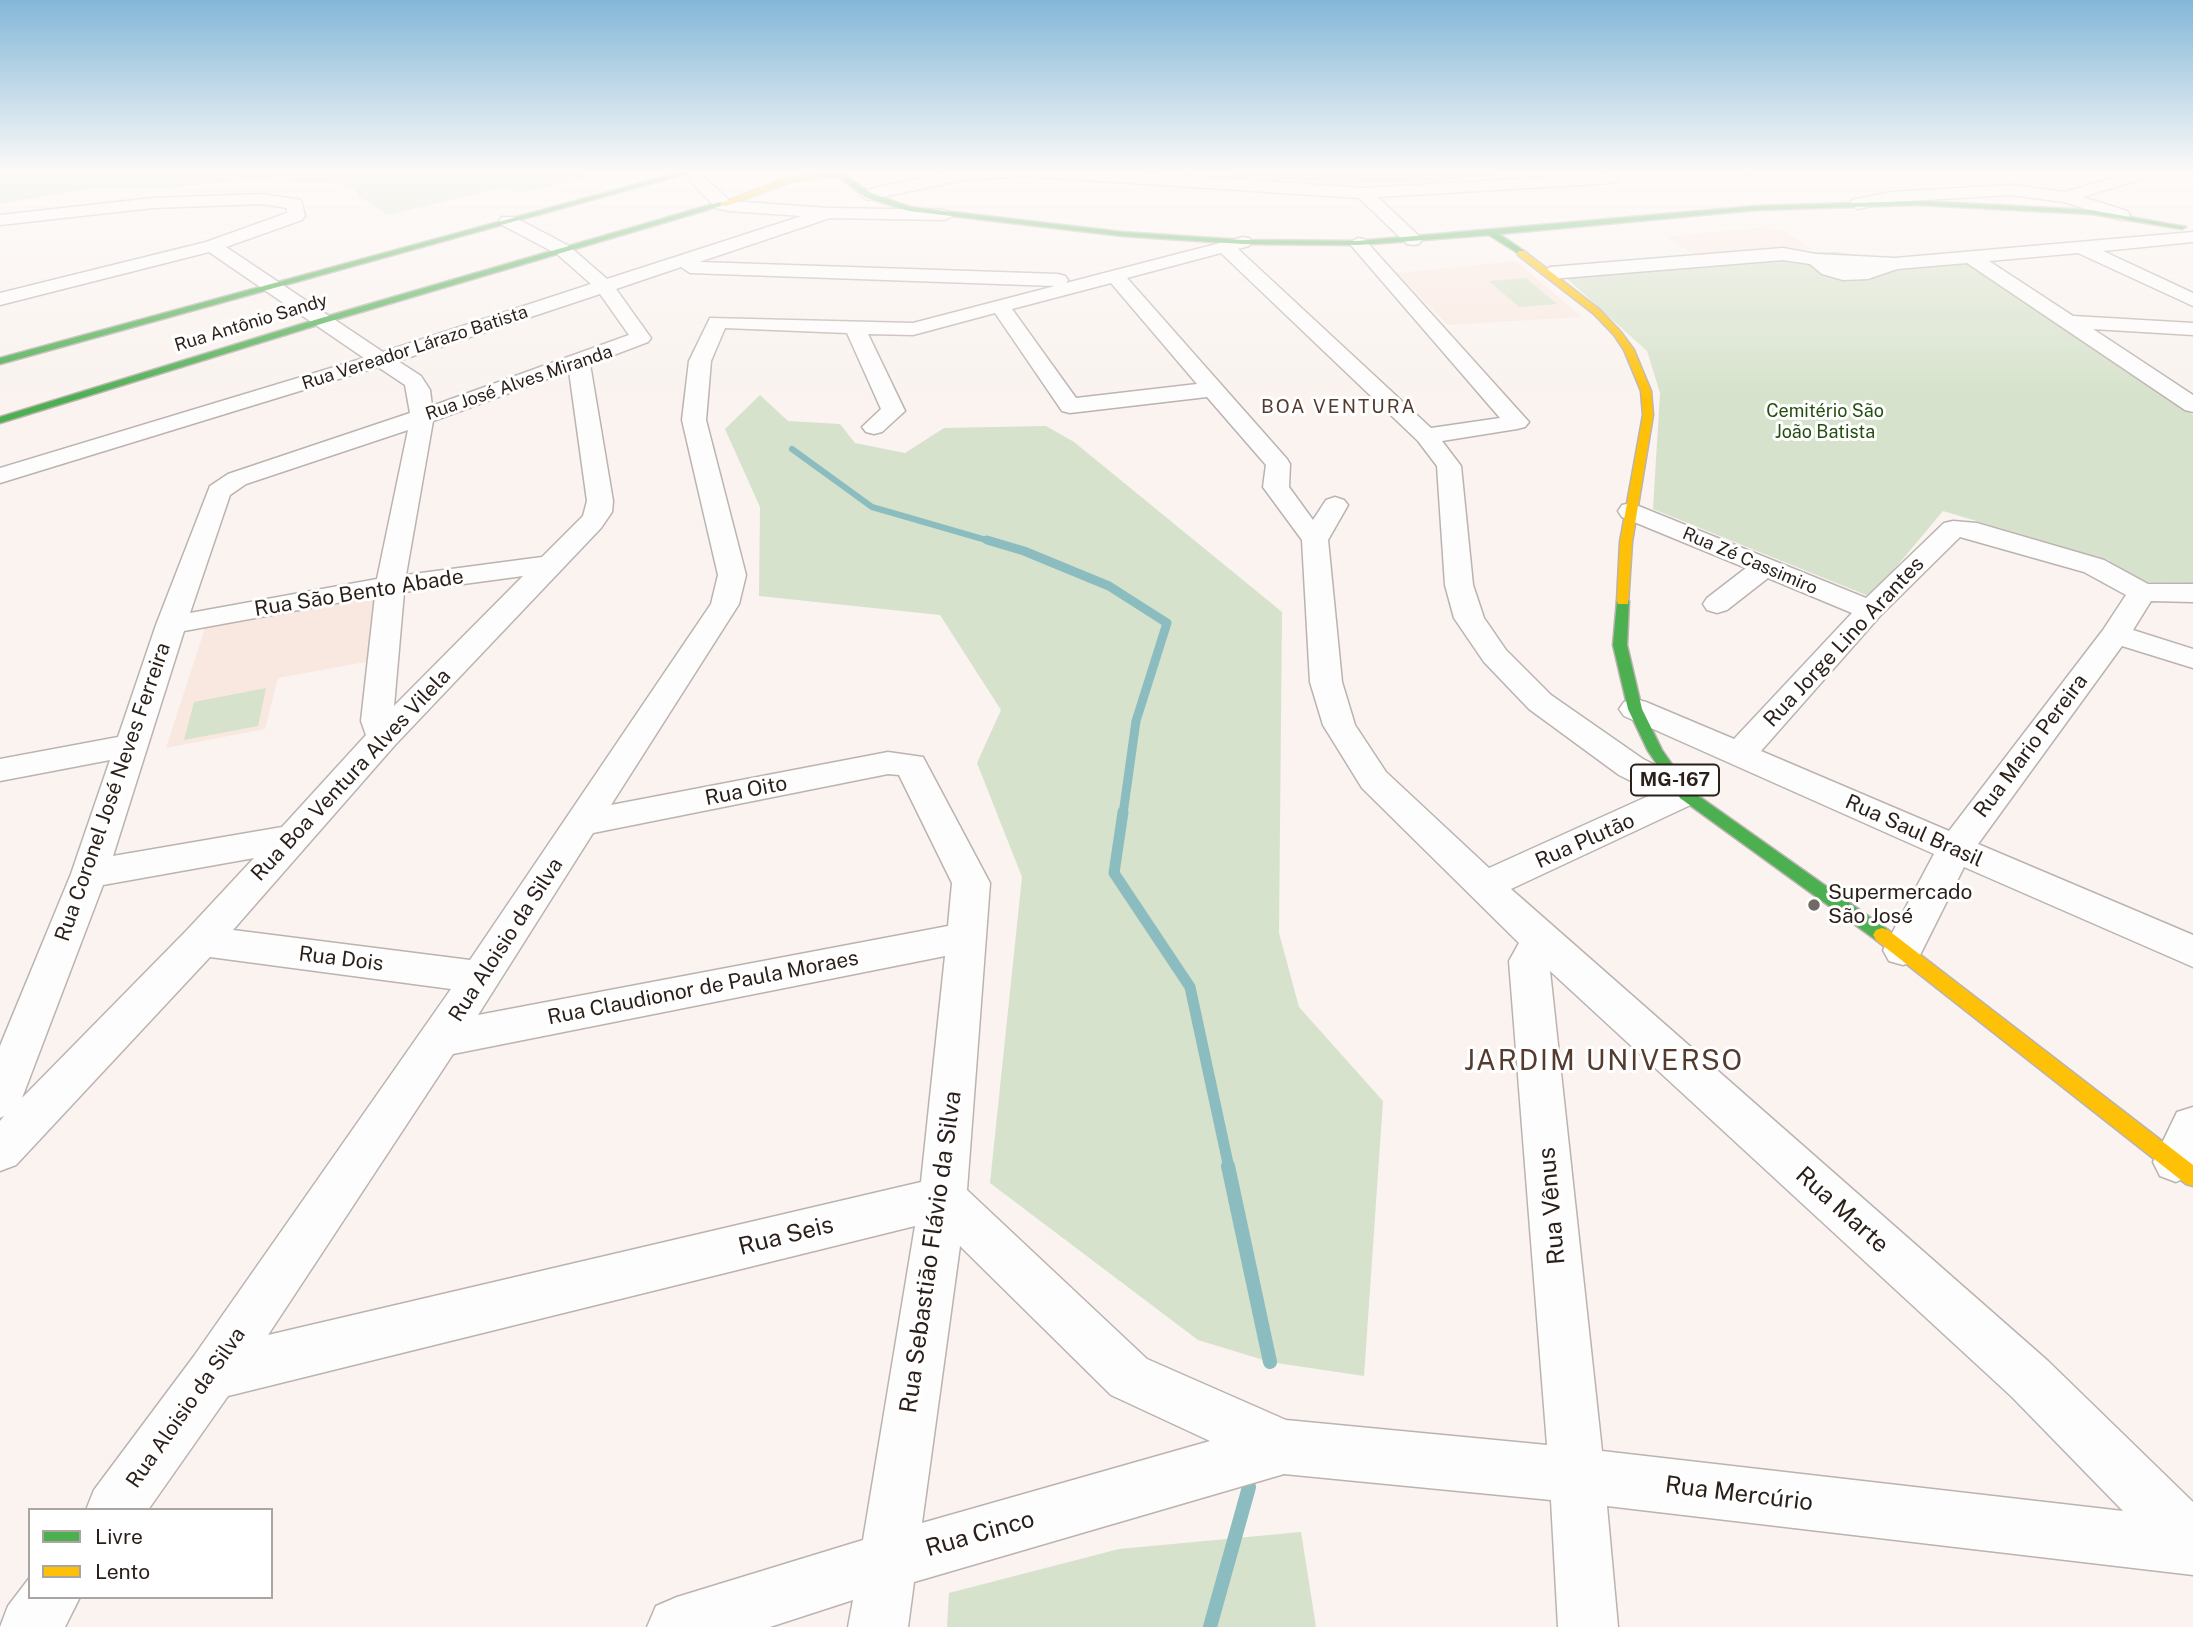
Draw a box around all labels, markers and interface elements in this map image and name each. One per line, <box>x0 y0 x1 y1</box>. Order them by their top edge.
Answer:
street label: Rua Antônio Sandy <box>172 289 330 357</box>
street label: Rua Vereador Lárazo Batista <box>299 301 531 395</box>
street label: Rua José Alves Miranda <box>423 341 615 425</box>
district label: BOA VENTURA <box>1262 396 1416 418</box>
park label: Cemitério São João Batista <box>1766 400 1884 442</box>
street label: Rua Zé Cassimiro <box>1679 523 1821 599</box>
street label: Rua Jorge Lino Arantes <box>1759 552 1929 732</box>
street label: Rua São Bento Abade <box>253 564 465 622</box>
street label: Rua Coronel José Neves Ferreira <box>50 639 176 945</box>
street label: Rua Boa Ventura Alves Vilela <box>246 664 456 886</box>
street label: Rua Mario Pereira <box>1969 669 2093 823</box>
road number: MG-167 <box>1631 764 1719 796</box>
street label: Rua Oito <box>703 771 789 811</box>
street label: Rua Saul Brasil <box>1841 789 1987 873</box>
street label: Rua Plutão <box>1531 808 1639 874</box>
street label: Rua Aloisio da Silva <box>444 853 568 1027</box>
place label: Supermercado São José <box>1828 880 1972 930</box>
marker: Supermercado São José <box>1806 897 1822 913</box>
street label: Rua Dois <box>297 941 385 977</box>
street label: Rua Claudionor de Paula Moraes <box>545 945 861 1031</box>
district label: JARDIM UNIVERSO <box>1466 1044 1742 1078</box>
street label: Rua Sebastião Flávio da Silva <box>894 1089 968 1415</box>
street label: Rua Vênus <box>1533 1146 1571 1266</box>
street label: Rua Marte <box>1790 1161 1894 1259</box>
street label: Rua Seis <box>736 1210 836 1262</box>
street label: Rua Aloisio da Silva <box>121 1323 251 1493</box>
street label: Rua Mercúrio <box>1663 1471 1815 1517</box>
street label: Rua Cinco <box>922 1505 1038 1563</box>
legend <box>28 1508 273 1599</box>
text: Livre <box>95 1524 143 1549</box>
text: Lento <box>95 1559 150 1584</box>

